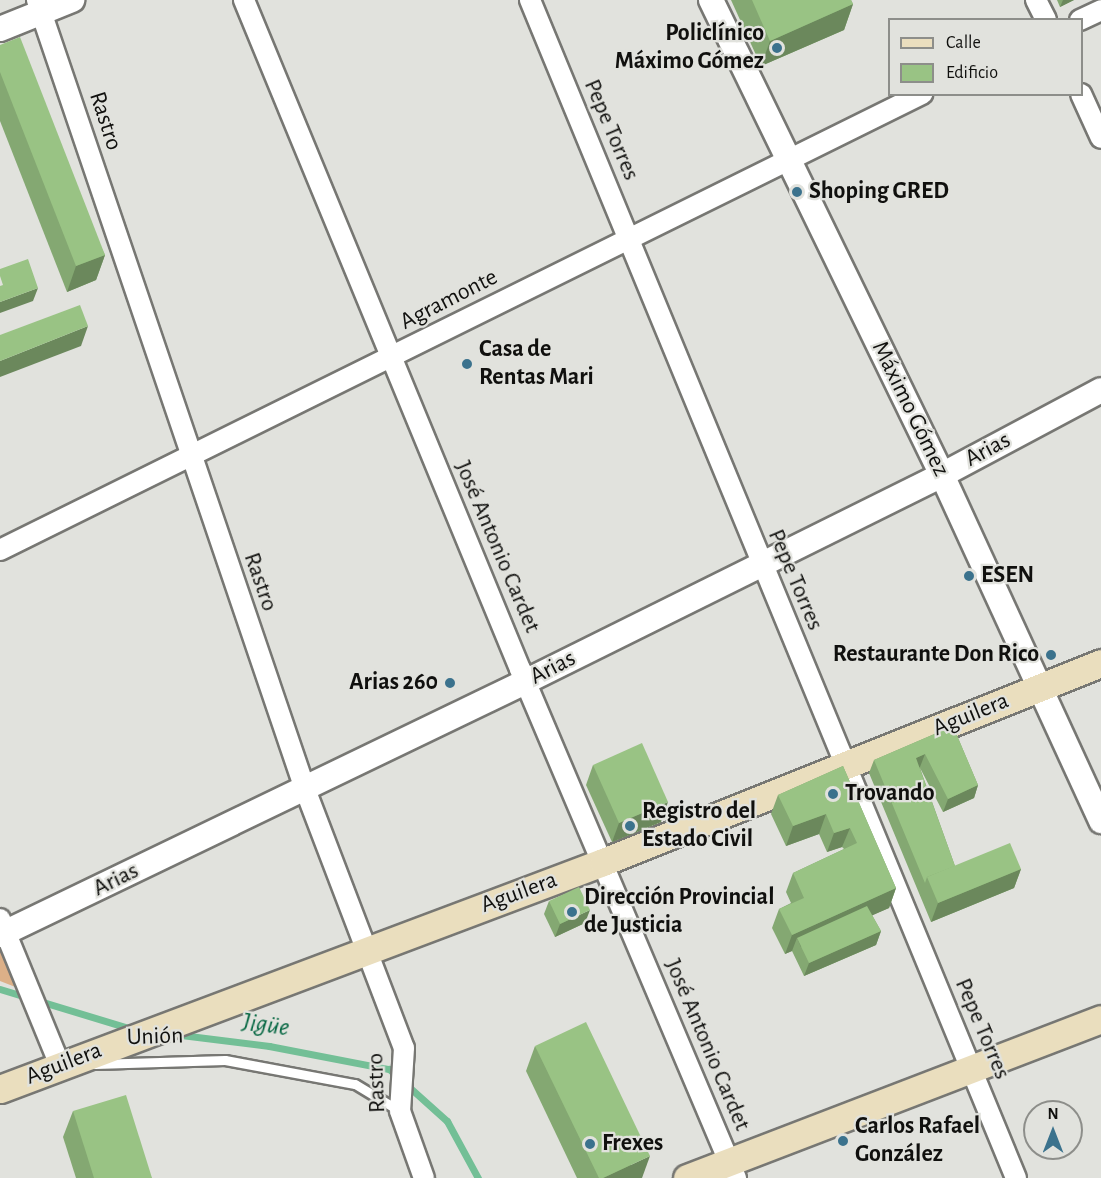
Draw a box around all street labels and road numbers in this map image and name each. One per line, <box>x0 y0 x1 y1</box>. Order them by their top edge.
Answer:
street label: Pepe Torres <box>577 75 645 185</box>
street label: Rastro <box>82 88 128 154</box>
street label: Agramonte <box>395 263 503 337</box>
street label: Máximo Gómez <box>865 337 955 481</box>
street label: Arias <box>960 426 1016 474</box>
street label: José Antonio Cardet <box>448 457 546 637</box>
street label: Pepe Torres <box>761 525 829 635</box>
street label: Rastro <box>237 549 283 615</box>
street label: Arias <box>525 644 581 692</box>
street label: Aguilera <box>929 687 1013 743</box>
street label: Arias <box>88 857 144 903</box>
street label: Aguilera <box>477 866 561 920</box>
street label: José Antonio Cardet <box>658 955 756 1135</box>
street label: Pepe Torres <box>948 974 1016 1084</box>
street label: Unión <box>126 1022 184 1052</box>
street label: Aguilera <box>22 1036 106 1092</box>
street label: Rastro <box>362 1053 392 1113</box>

